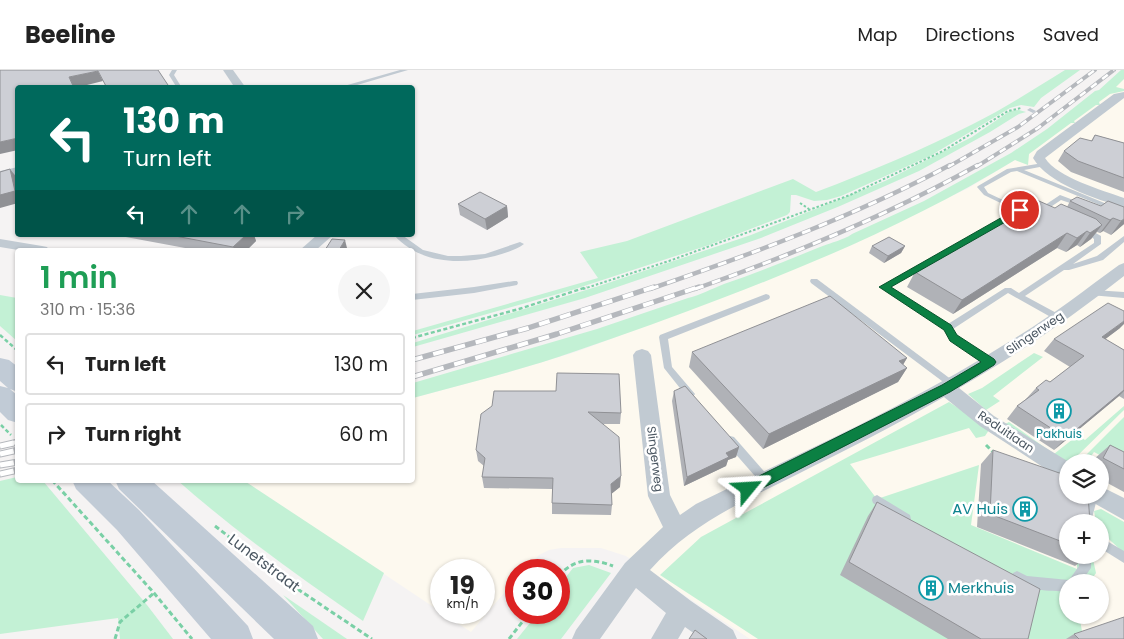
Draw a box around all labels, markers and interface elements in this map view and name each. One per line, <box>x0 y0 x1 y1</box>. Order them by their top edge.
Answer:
text: Beeline <box>25 18 116 51</box>
text: Map <box>858 22 897 47</box>
text: Directions <box>925 22 1015 47</box>
text: Saved <box>1043 22 1099 47</box>
text: 130 m <box>123 96 225 145</box>
icon: left <box>40 105 105 170</box>
text: Turn left <box>123 143 211 174</box>
pin <box>999 189 1041 231</box>
icon: arrive <box>1006 196 1034 224</box>
icon: left <box>122 200 150 228</box>
icon: ahead <box>175 200 203 228</box>
icon: ahead <box>228 200 256 228</box>
icon: right <box>281 200 309 228</box>
text: 1 min <box>40 256 118 299</box>
button: close <box>338 265 390 317</box>
text: 310 m · 15:36 <box>40 298 135 321</box>
street label: Slingerweg <box>1003 307 1067 358</box>
icon: left <box>42 350 70 378</box>
text: Turn left <box>85 351 166 378</box>
text: 130 m <box>334 351 388 378</box>
building icon: Pakhuis <box>1046 398 1072 424</box>
street label: Reduitlaan <box>975 406 1038 457</box>
icon: right <box>42 420 70 448</box>
text: Turn right <box>85 421 181 448</box>
text: 60 m <box>339 421 388 448</box>
street label: Slingerweg <box>643 425 668 493</box>
place label: Pakhuis <box>1036 425 1082 442</box>
map controls <box>1059 454 1109 624</box>
button: layers <box>1059 454 1109 504</box>
position arrow <box>721 462 773 514</box>
building icon: AV Huis <box>1012 496 1038 522</box>
place label: AV Huis <box>952 498 1008 519</box>
button: + <box>1059 514 1109 564</box>
street label: Lunetstraat <box>224 529 305 597</box>
speed limit sign: 30 <box>505 559 570 624</box>
text: 19 <box>450 568 475 603</box>
button: − <box>1059 574 1109 624</box>
building icon: Merkhuis <box>918 575 944 601</box>
place label: Merkhuis <box>948 577 1014 598</box>
text: km/h <box>447 595 478 612</box>

